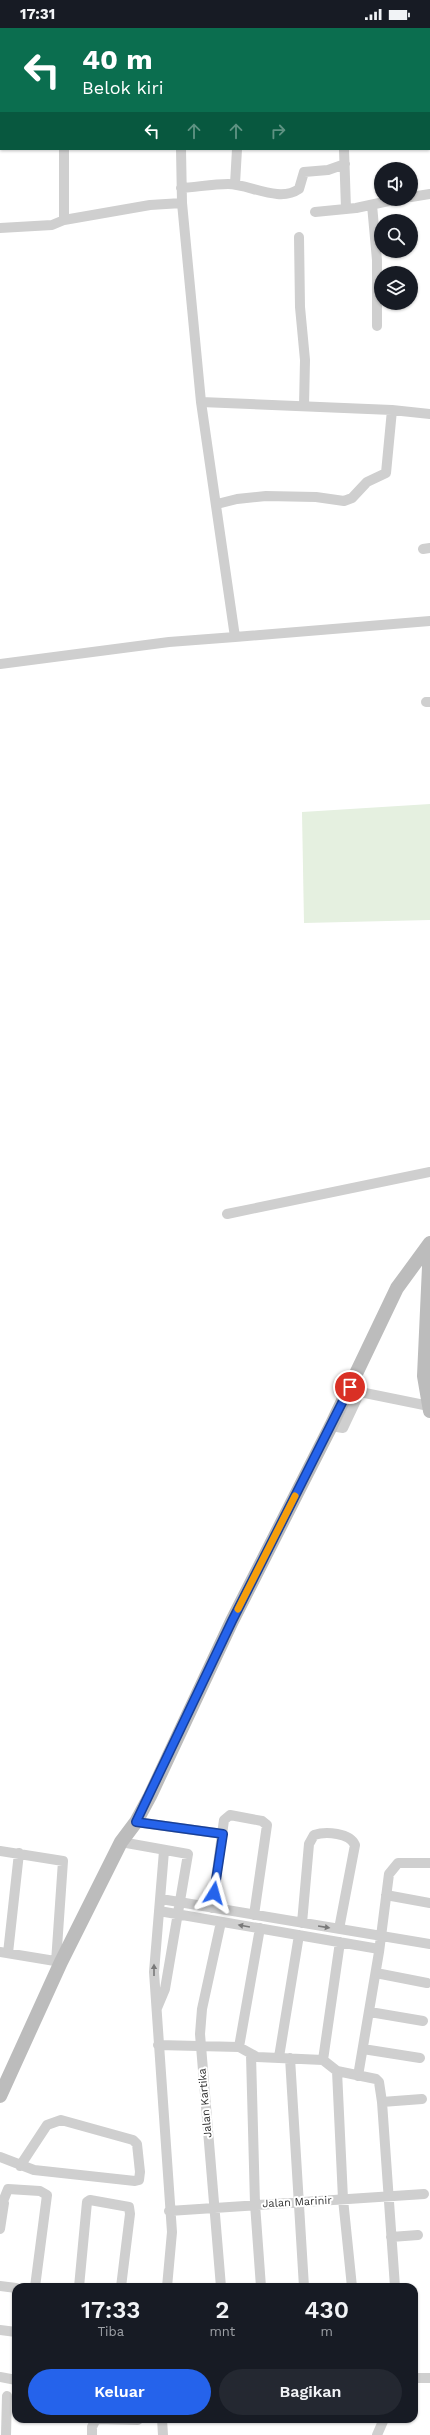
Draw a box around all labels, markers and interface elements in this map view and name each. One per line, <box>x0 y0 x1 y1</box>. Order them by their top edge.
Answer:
text: 17:31 <box>20 5 55 23</box>
text: 40 m <box>82 43 152 76</box>
icon: left <box>16 44 68 96</box>
text: Belok kiri <box>82 77 164 98</box>
icon: left <box>141 120 163 142</box>
icon: ahead <box>183 120 205 142</box>
icon: ahead <box>225 120 247 142</box>
icon: right <box>267 120 289 142</box>
map controls <box>374 162 418 310</box>
button: sound <box>374 162 418 206</box>
button: search <box>374 214 418 258</box>
button: layers <box>374 266 418 310</box>
pin <box>333 1370 367 1404</box>
icon: arrive <box>339 1376 361 1398</box>
position arrow <box>193 1872 235 1914</box>
one-way arrow <box>238 1923 250 1929</box>
one-way arrow <box>318 1924 330 1930</box>
one-way arrow <box>151 1963 157 1976</box>
street label: Jalan Kartika <box>195 2068 215 2138</box>
street label: Jalan Marinir <box>262 2194 333 2210</box>
text: 17:33 <box>81 2296 140 2324</box>
text: 2 <box>215 2296 229 2324</box>
text: 430 <box>304 2296 349 2324</box>
text: Tiba <box>97 2324 124 2339</box>
text: mnt <box>209 2324 235 2339</box>
text: m <box>320 2324 333 2339</box>
button: Keluar <box>28 2369 211 2415</box>
button: Bagikan <box>219 2369 402 2415</box>

